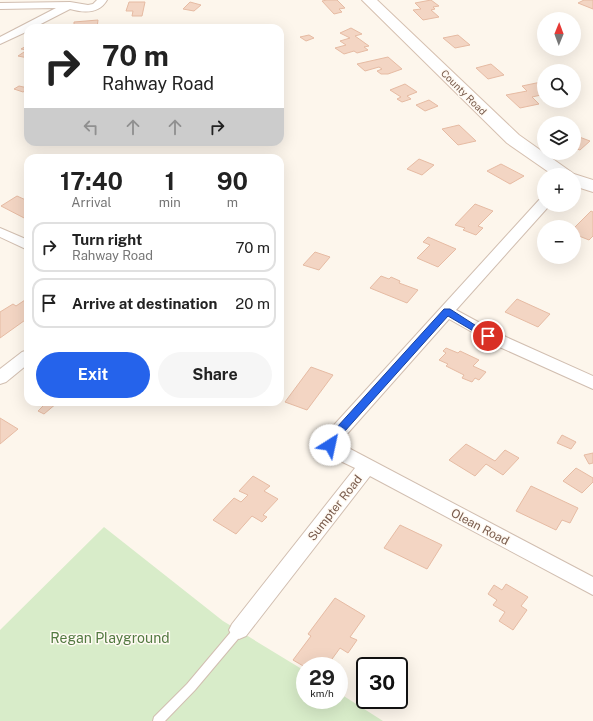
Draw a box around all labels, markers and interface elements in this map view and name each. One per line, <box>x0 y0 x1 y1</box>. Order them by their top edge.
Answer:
north arrow <box>537 12 581 56</box>
map controls <box>537 12 581 264</box>
text: 70 m <box>102 39 169 72</box>
icon: right <box>36 40 88 92</box>
button: search <box>537 64 581 108</box>
street label: County Road <box>439 67 489 117</box>
text: Rahway Road <box>102 73 214 94</box>
icon: left <box>80 116 102 138</box>
icon: ahead <box>122 116 144 138</box>
icon: ahead <box>164 116 186 138</box>
icon: right <box>206 116 228 138</box>
button: layers <box>537 116 581 160</box>
text: 17:40 <box>60 167 123 195</box>
text: 1 <box>165 167 175 195</box>
text: 90 <box>217 167 248 195</box>
button: + <box>537 168 581 212</box>
text: Arrival <box>71 195 111 210</box>
text: min <box>159 195 181 210</box>
text: m <box>227 195 238 210</box>
button: − <box>537 220 581 264</box>
text: Turn right <box>72 231 142 248</box>
icon: right <box>38 236 60 258</box>
text: 70 m <box>235 239 270 256</box>
text: Rahway Road <box>72 248 153 263</box>
icon: arrive <box>38 292 60 314</box>
text: Arrive at destination <box>72 295 217 312</box>
text: 20 m <box>235 295 270 312</box>
pin <box>471 319 505 353</box>
icon: arrive <box>477 325 499 347</box>
button: Exit <box>36 352 150 398</box>
button: Share <box>158 352 272 398</box>
position arrow <box>309 424 351 466</box>
street label: Sumpter Road <box>305 472 365 544</box>
street label: Olean Road <box>449 506 511 548</box>
park label: Regan Playground <box>50 630 170 646</box>
speed limit sign: 30 <box>356 657 408 709</box>
text: 29 <box>309 666 335 690</box>
text: km/h <box>310 687 334 699</box>

